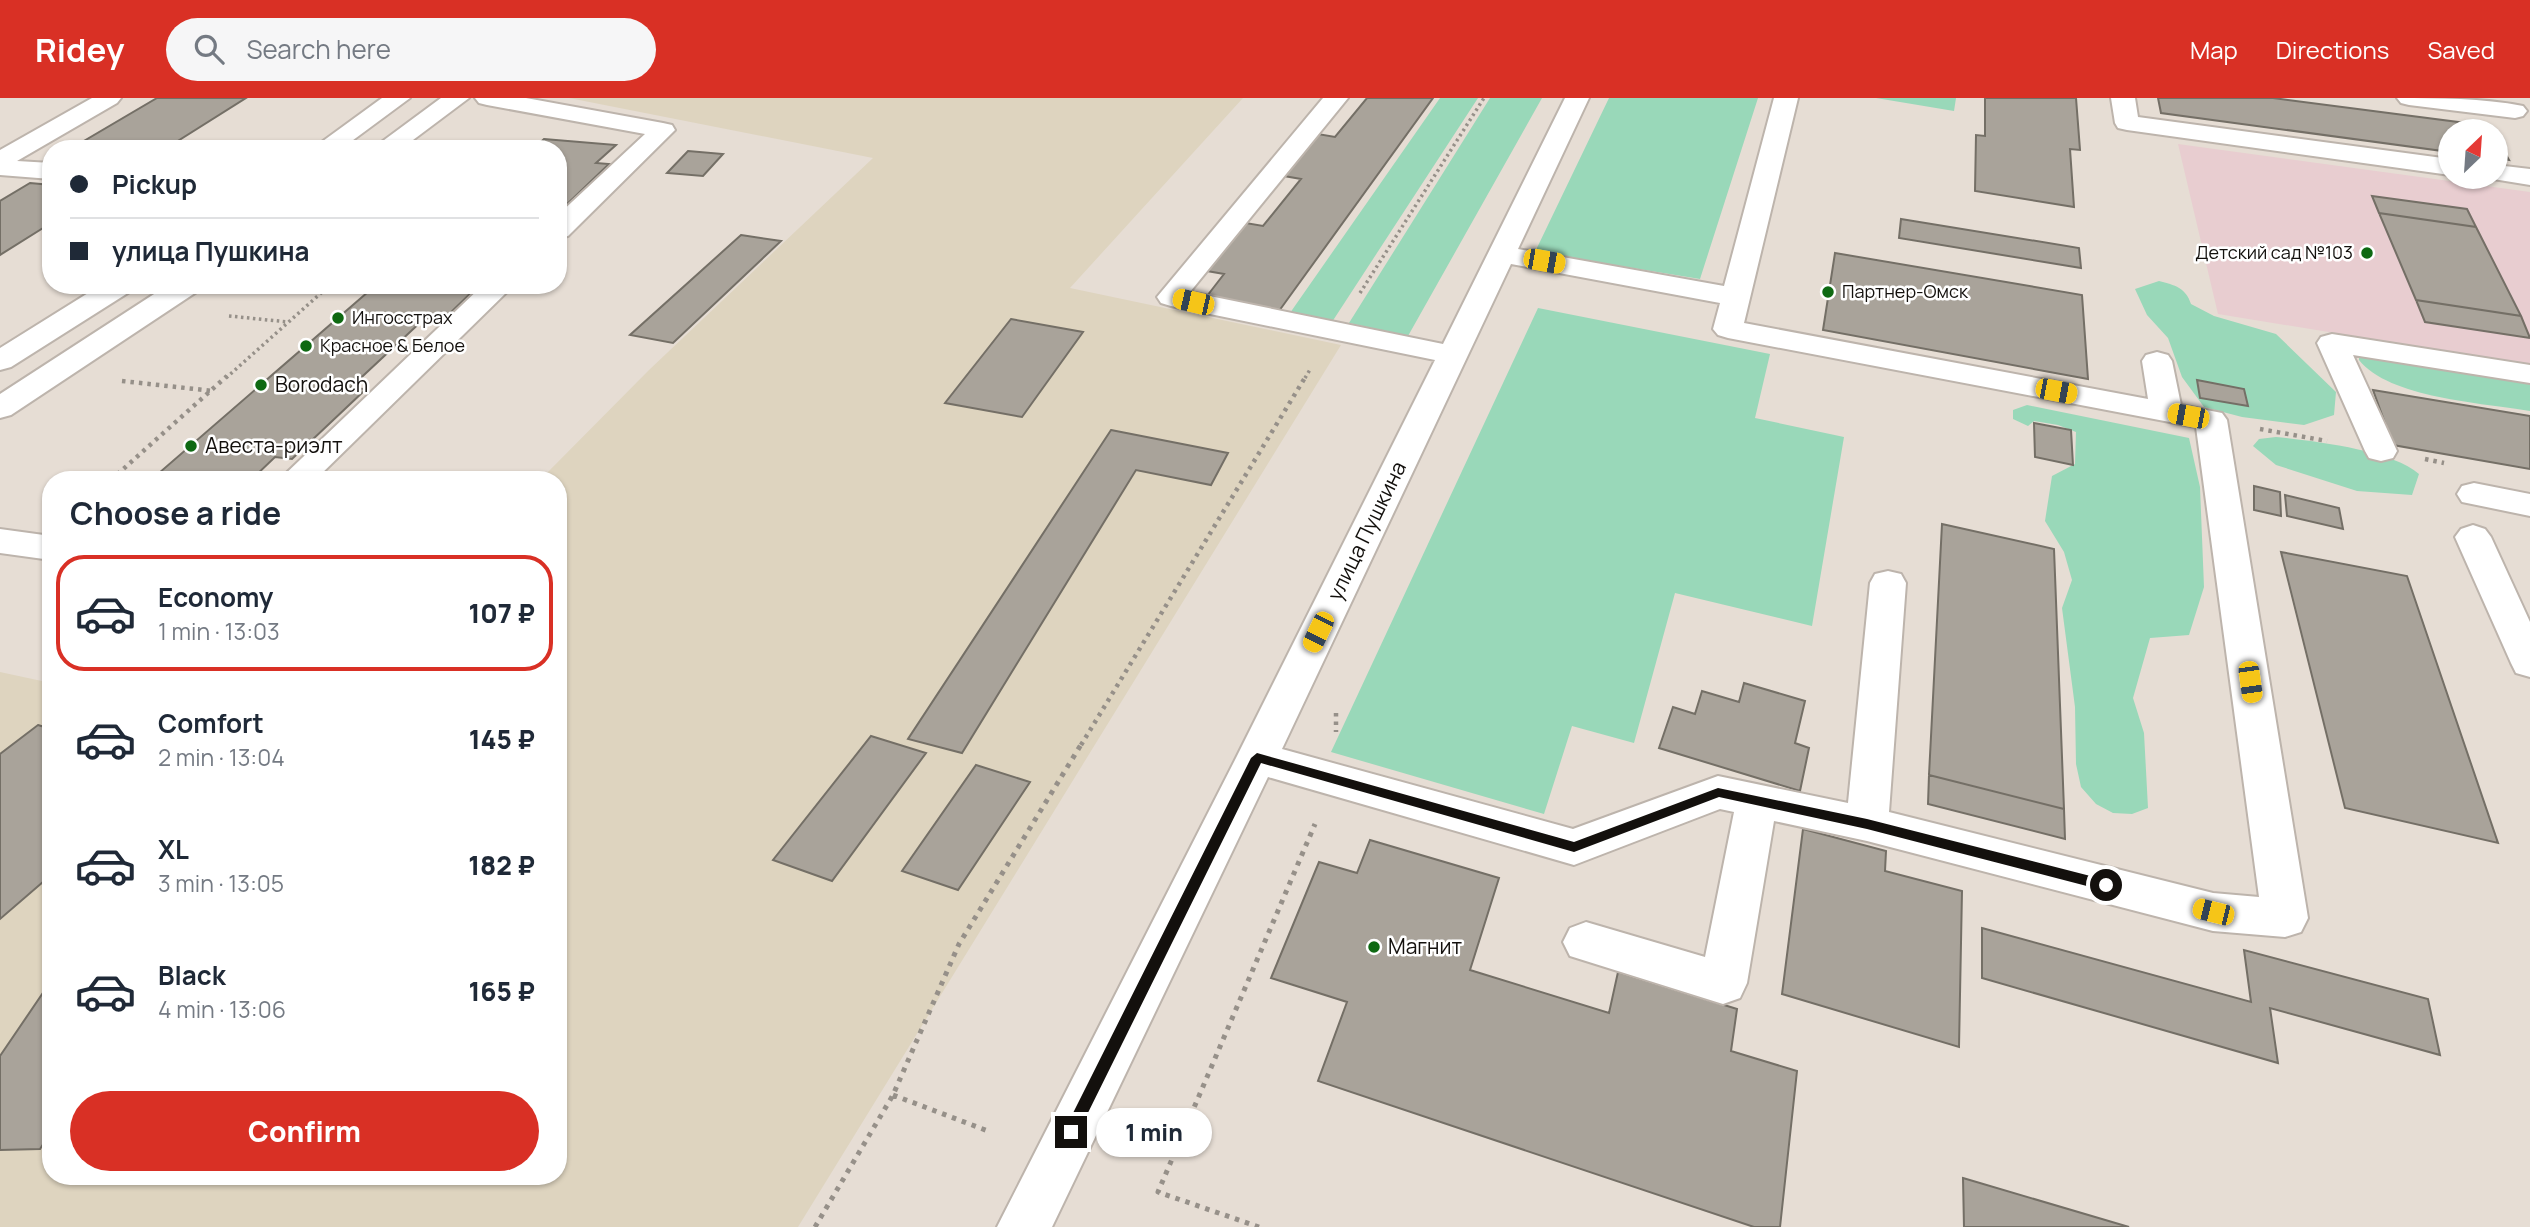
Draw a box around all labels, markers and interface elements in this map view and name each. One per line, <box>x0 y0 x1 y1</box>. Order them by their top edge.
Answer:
search box <box>166 18 656 81</box>
text: Ridey <box>35 27 124 72</box>
icon: search <box>190 30 228 68</box>
text: Search here <box>246 31 391 67</box>
text: Map <box>2190 33 2238 66</box>
text: Directions <box>2276 33 2389 66</box>
text: Saved <box>2427 33 2495 66</box>
north arrow <box>2438 119 2508 189</box>
map controls <box>2438 119 2508 189</box>
text: Pickup <box>112 166 197 202</box>
text: улица Пушкина <box>112 233 310 269</box>
place label: Детский сад №103 <box>2195 240 2353 264</box>
marker: Детский сад №103 <box>2359 245 2375 261</box>
car <box>1522 247 1567 275</box>
place label: Партнер-Омск <box>1842 279 1969 303</box>
marker: Партнер-Омск <box>1820 284 1836 300</box>
car <box>1171 287 1216 317</box>
place label: Ингосстрах <box>352 305 453 329</box>
marker: Ингосстрах <box>330 310 346 326</box>
place label: Красное & Белое <box>320 333 465 357</box>
marker: Красное & Белое <box>298 338 314 354</box>
place label: Borodach <box>275 370 368 398</box>
marker: Borodach <box>253 377 269 393</box>
car <box>2034 377 2079 405</box>
car <box>2166 402 2211 430</box>
place label: Авеста-риэлт <box>205 431 343 459</box>
marker: Авеста-риэлт <box>183 438 199 454</box>
street label: улица Пушкина <box>1320 456 1412 605</box>
text: Choose a ride <box>70 491 281 535</box>
text: Economy <box>158 579 273 615</box>
icon: car <box>74 582 137 645</box>
text: 107 ₽ <box>468 595 535 631</box>
car <box>1300 609 1337 655</box>
text: 1 min · 13:03 <box>158 615 280 647</box>
car <box>2237 660 2264 704</box>
text: Comfort <box>158 705 264 741</box>
icon: car <box>74 708 137 771</box>
text: 145 ₽ <box>469 721 535 757</box>
text: 2 min · 13:04 <box>158 741 285 773</box>
text: XL <box>158 831 189 867</box>
icon: car <box>74 834 137 897</box>
text: 182 ₽ <box>468 847 535 883</box>
text: 3 min · 13:05 <box>158 867 284 899</box>
route start <box>2090 869 2122 901</box>
car <box>2191 897 2236 927</box>
place label: Магнит <box>1388 932 1462 960</box>
marker: Магнит <box>1366 939 1382 955</box>
text: Black <box>158 957 226 993</box>
icon: car <box>74 960 137 1023</box>
text: 165 ₽ <box>469 973 535 1009</box>
text: 4 min · 13:06 <box>158 993 286 1025</box>
button: Confirm <box>70 1091 539 1171</box>
callout: 1 min <box>1096 1108 1211 1156</box>
route end <box>1055 1116 1087 1148</box>
text: 1 min <box>1125 1116 1183 1148</box>

